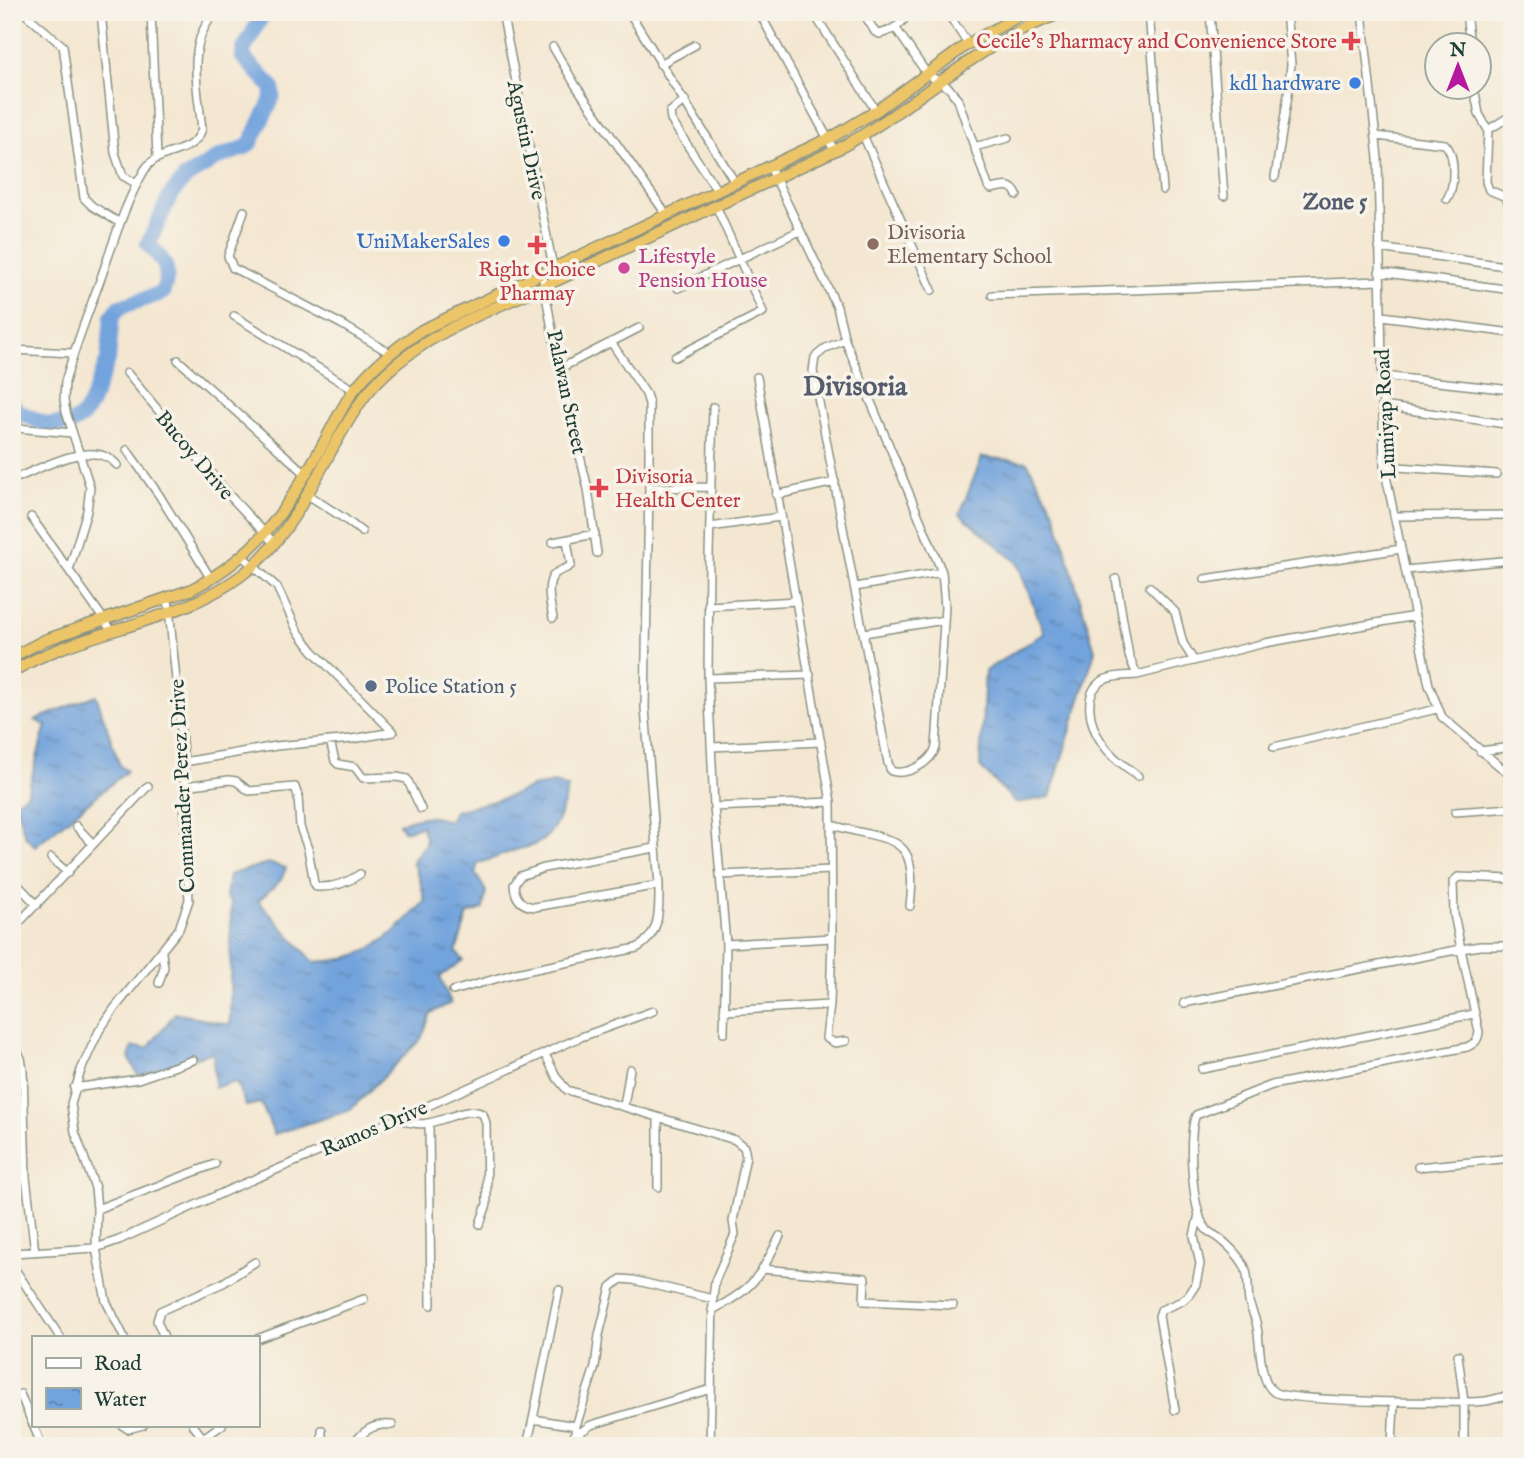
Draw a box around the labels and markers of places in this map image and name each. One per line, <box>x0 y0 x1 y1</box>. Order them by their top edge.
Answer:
place label: Cecile's Pharmacy and Convenience Store <box>976 29 1337 56</box>
marker: Cecile's Pharmacy and Convenience Store <box>1343 33 1359 49</box>
place label: kdl hardware <box>1229 71 1341 98</box>
marker: kdl hardware <box>1347 75 1363 91</box>
place label: Divisoria Elementary School <box>887 220 1052 271</box>
place label: UniMakerSales <box>356 229 490 256</box>
marker: UniMakerSales <box>496 233 512 249</box>
marker: Divisoria Elementary School <box>865 236 881 252</box>
marker: Right Choice Pharmay <box>529 237 545 253</box>
place label: Lifestyle Pension House <box>638 244 768 295</box>
place label: Right Choice Pharmay <box>478 257 596 308</box>
marker: Lifestyle Pension House <box>616 260 632 276</box>
place label: Divisoria Health Center <box>615 464 741 515</box>
marker: Divisoria Health Center <box>589 478 609 498</box>
place label: Police Station 5 <box>385 674 517 701</box>
marker: Police Station 5 <box>363 678 379 694</box>

